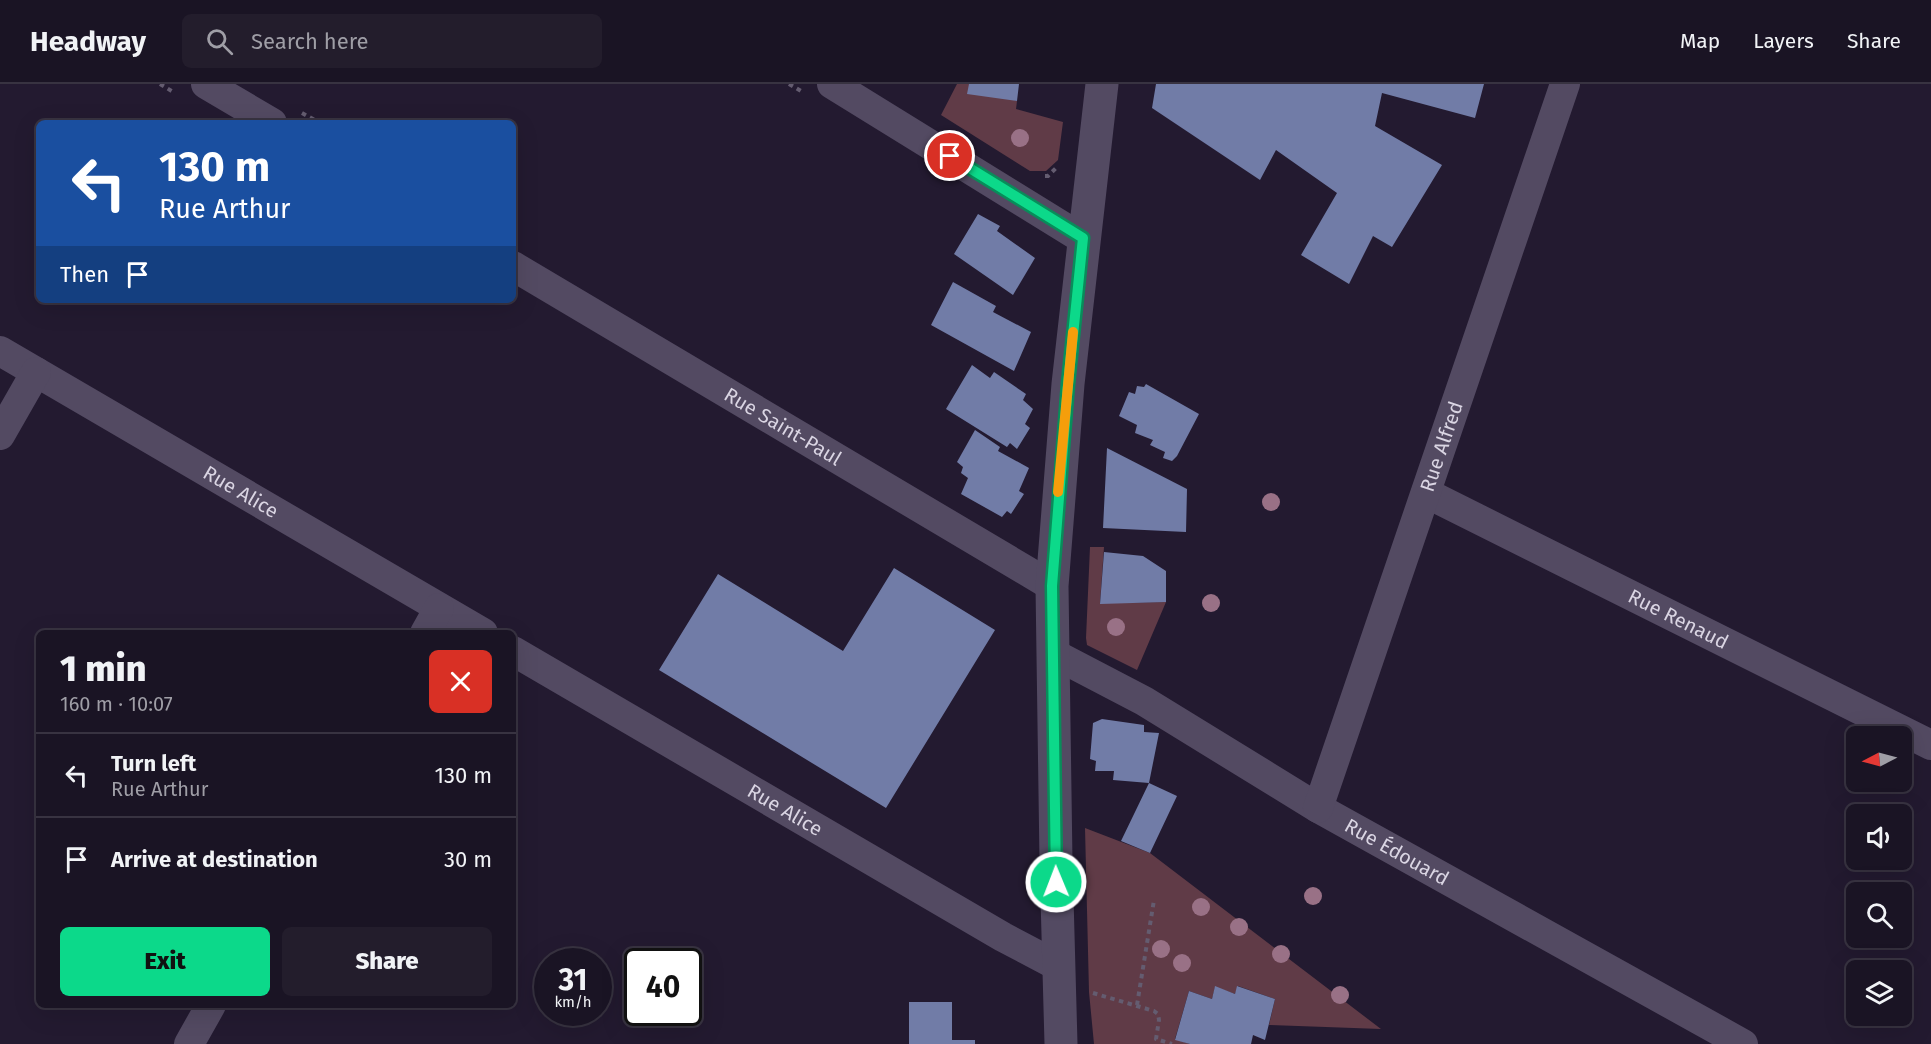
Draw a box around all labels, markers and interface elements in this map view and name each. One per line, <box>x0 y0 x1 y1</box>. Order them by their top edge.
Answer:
search box <box>182 14 602 68</box>
text: Headway <box>30 25 146 58</box>
icon: search <box>203 25 236 58</box>
text: Search here <box>251 28 369 55</box>
text: Map <box>1680 28 1720 54</box>
text: Layers <box>1753 28 1814 54</box>
text: Share <box>1847 28 1901 54</box>
pin <box>924 130 975 181</box>
icon: arrive <box>933 139 966 172</box>
text: 130 m <box>159 142 270 192</box>
icon: left <box>60 144 138 222</box>
text: Rue Arthur <box>159 193 291 225</box>
icon: arrive <box>121 258 154 291</box>
text: Then <box>60 261 109 288</box>
street label: Rue Saint-Paul <box>720 382 846 471</box>
street label: Rue Alfred <box>1415 398 1468 495</box>
street label: Rue Alice <box>199 460 283 523</box>
street label: Rue Renaud <box>1624 584 1732 654</box>
text: 1 min <box>60 647 146 691</box>
button: close <box>429 650 492 713</box>
text: 160 m · 10:07 <box>60 692 173 716</box>
north arrow <box>1846 726 1912 792</box>
map controls <box>1846 726 1912 1026</box>
text: Turn left <box>111 750 196 777</box>
icon: left <box>60 759 93 792</box>
text: 130 m <box>435 762 492 789</box>
text: Rue Arthur <box>111 777 208 801</box>
street label: Rue Alice <box>743 778 827 841</box>
button: sound <box>1846 804 1912 870</box>
street label: Rue Édouard <box>1341 813 1453 890</box>
icon: arrive <box>60 843 93 876</box>
text: Arrive at destination <box>111 846 318 873</box>
text: 30 m <box>444 846 492 873</box>
position arrow <box>1024 850 1088 914</box>
button: search <box>1846 882 1912 948</box>
button: Exit <box>60 927 270 996</box>
button: Share <box>282 927 492 996</box>
speed limit sign: 40 <box>624 948 702 1026</box>
button: layers <box>1846 960 1912 1026</box>
text: 31 <box>559 962 587 998</box>
text: km/h <box>554 993 592 1011</box>

